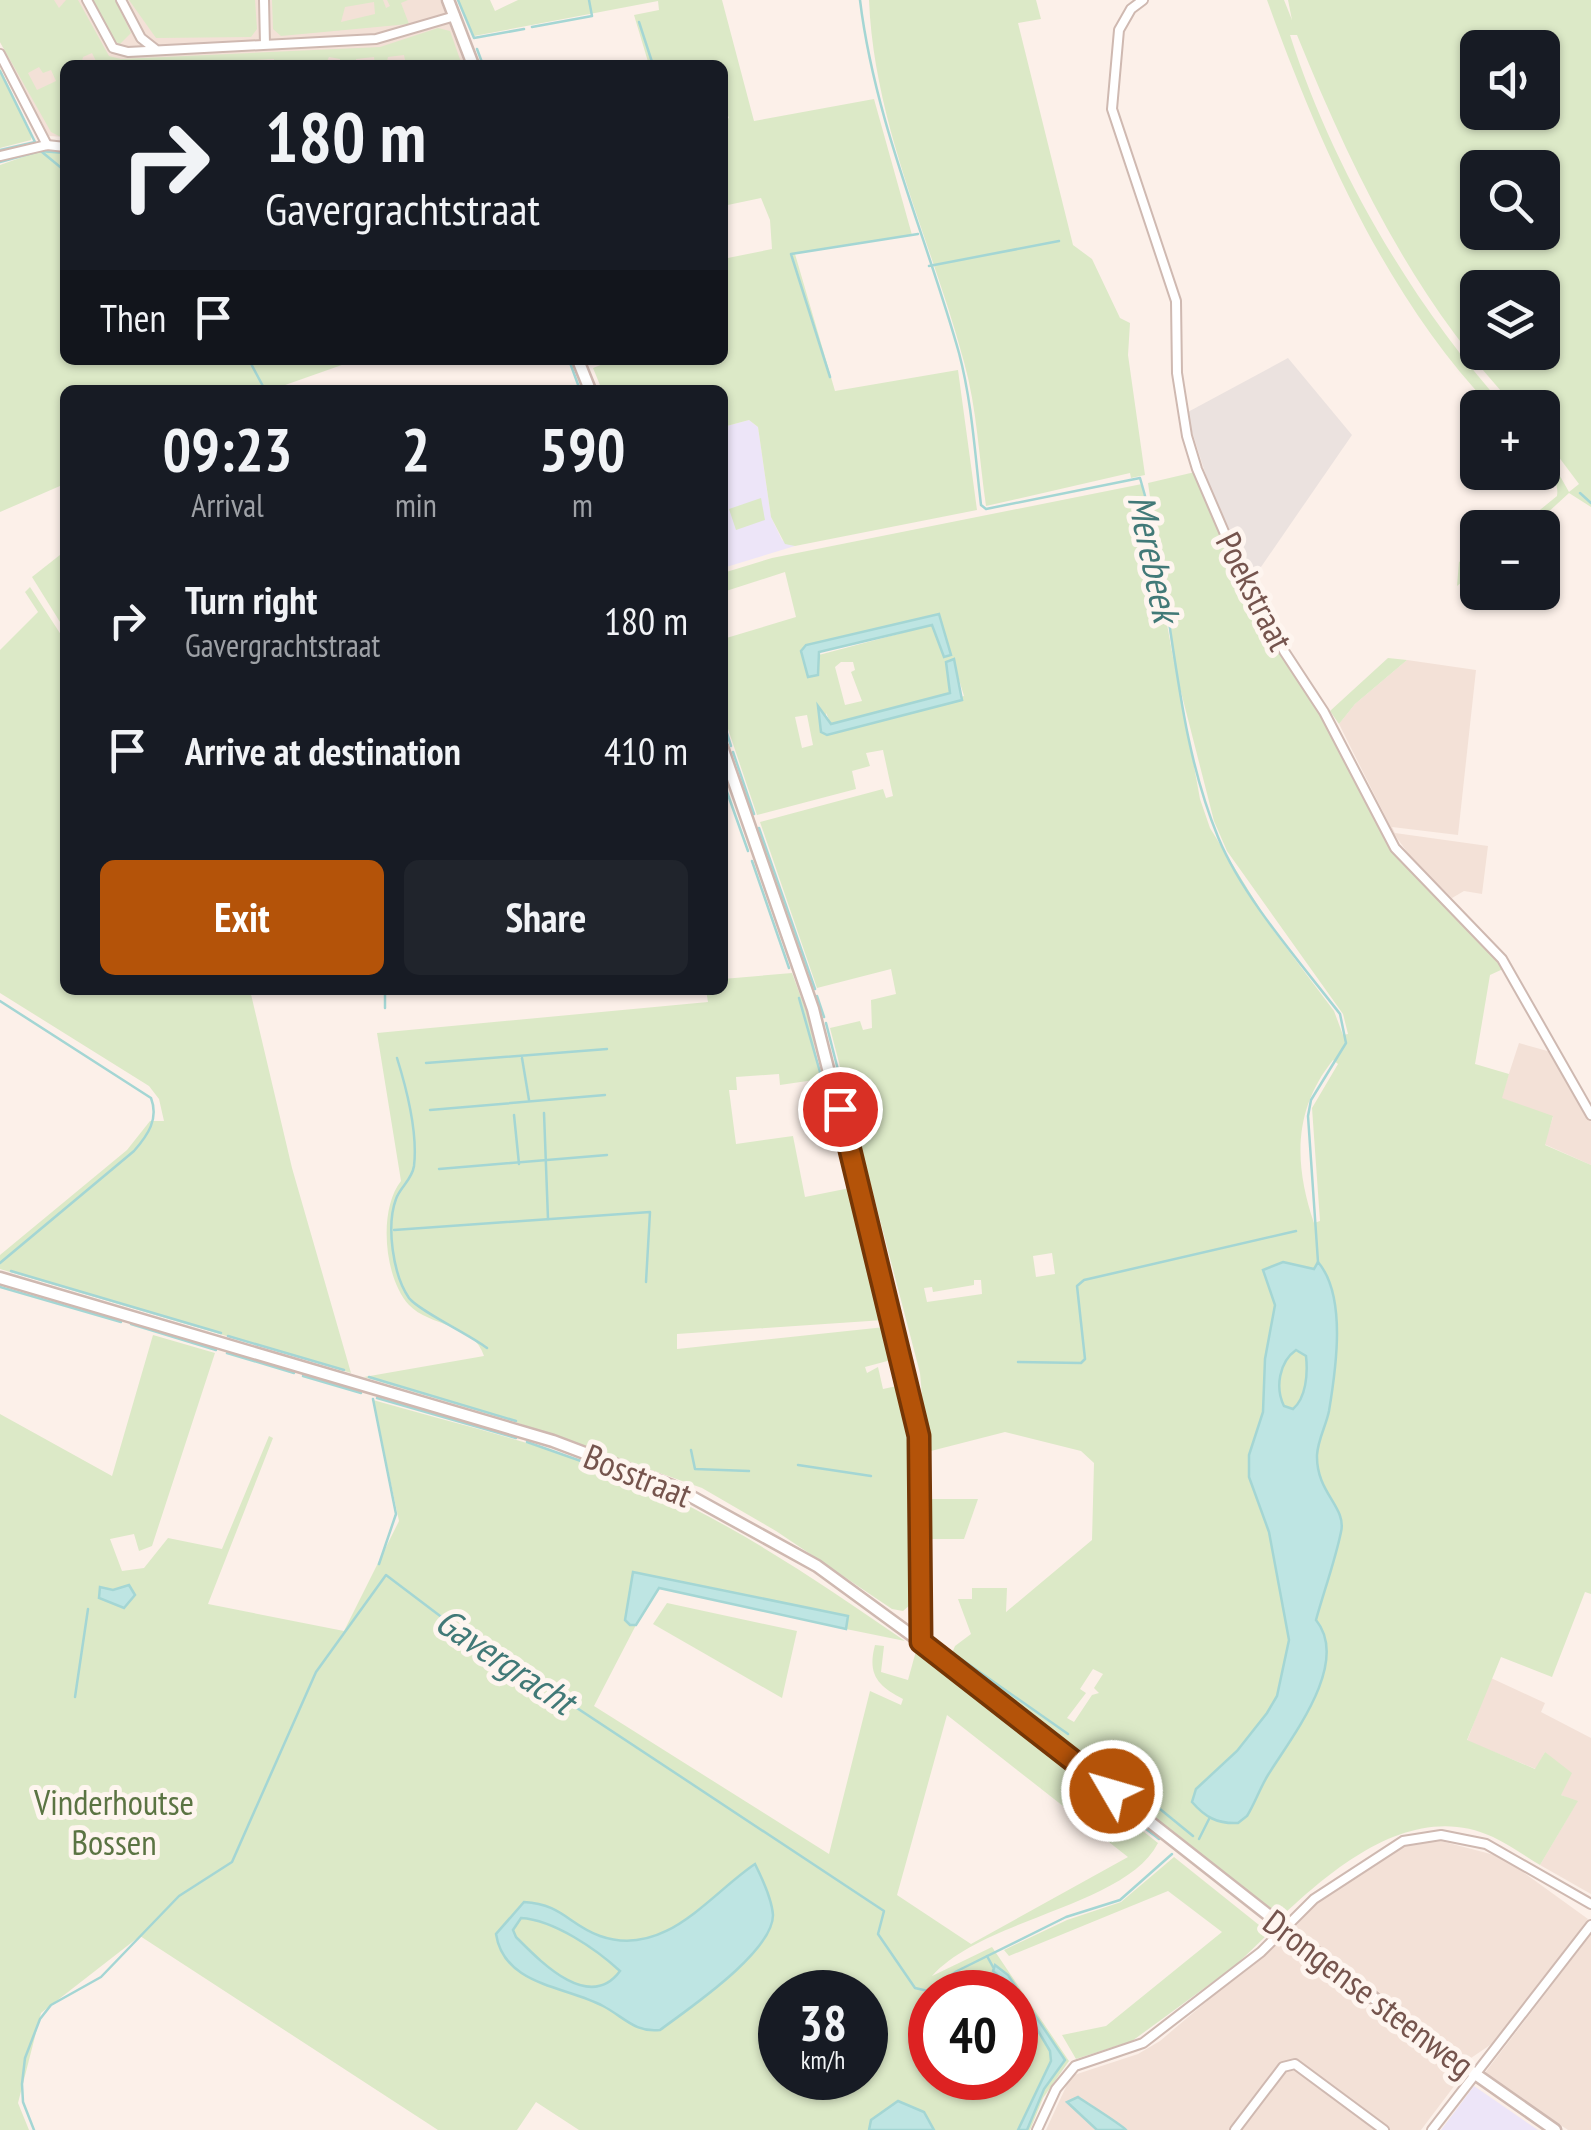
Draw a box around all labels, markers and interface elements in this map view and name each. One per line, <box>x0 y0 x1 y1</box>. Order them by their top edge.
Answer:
map controls <box>1460 30 1560 610</box>
button: sound <box>1460 30 1560 130</box>
text: 180 m <box>265 91 426 181</box>
icon: right <box>100 100 230 230</box>
button: search <box>1460 150 1560 250</box>
text: Gavergrachtstraat <box>265 179 540 237</box>
button: layers <box>1460 270 1560 370</box>
icon: arrive <box>186 290 241 345</box>
text: Then <box>100 293 166 342</box>
button: + <box>1460 390 1560 490</box>
text: 09:23 <box>163 410 292 488</box>
text: 2 <box>402 410 430 488</box>
text: 590 <box>539 410 625 488</box>
text: Arrival <box>191 484 264 526</box>
text: min <box>395 484 437 526</box>
text: m <box>572 484 593 526</box>
water label: Merebeek <box>1118 490 1193 630</box>
button: − <box>1460 510 1560 610</box>
street label: Poekstraat <box>1206 524 1304 658</box>
text: Turn right <box>185 575 317 624</box>
icon: right <box>100 593 155 648</box>
text: 180 m <box>604 596 688 645</box>
text: Gavergrachtstraat <box>185 624 380 666</box>
icon: arrive <box>100 723 155 778</box>
text: Arrive at destination <box>185 726 461 775</box>
text: 410 m <box>604 726 688 775</box>
button: Exit <box>100 860 384 975</box>
button: Share <box>404 860 688 975</box>
pin <box>798 1067 883 1152</box>
icon: arrive <box>813 1082 868 1137</box>
street label: Bosstraat <box>577 1433 699 1517</box>
water label: Gavergracht <box>427 1596 589 1727</box>
position arrow <box>1060 1739 1164 1843</box>
park label: Vinderhoutse Bossen <box>33 1779 194 1865</box>
street label: Drongense steenweg <box>1255 1899 1483 2087</box>
speed limit sign: 40 <box>908 1970 1038 2100</box>
text: 38 <box>799 1990 847 2055</box>
text: km/h <box>801 2044 845 2076</box>

